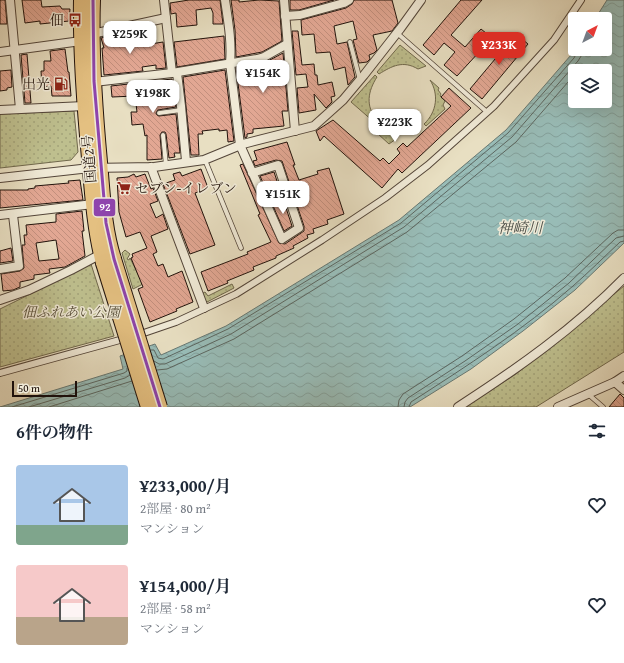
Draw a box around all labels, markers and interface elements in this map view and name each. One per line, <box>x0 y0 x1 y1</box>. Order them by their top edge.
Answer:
place label: 佃 <box>50 10 64 30</box>
bus stop icon: 佃 <box>67 12 83 28</box>
north arrow <box>568 12 612 56</box>
map controls <box>568 12 612 108</box>
pin: ¥259K <box>102 21 158 55</box>
text: ¥259K <box>112 24 148 43</box>
pin: ¥233K <box>471 32 527 66</box>
text: ¥233K <box>481 35 517 54</box>
pin: ¥154K <box>235 60 291 94</box>
text: ¥154K <box>245 63 281 82</box>
button: layers <box>568 64 612 108</box>
place label: 出光 <box>22 74 50 94</box>
fuel station icon: 出光 <box>53 76 69 92</box>
pin: ¥198K <box>125 80 181 114</box>
text: ¥198K <box>135 83 171 102</box>
pin: ¥223K <box>367 109 423 143</box>
text: ¥223K <box>377 112 413 131</box>
street label: 国道2号 <box>77 134 101 184</box>
place label: セブン-イレブン <box>135 178 237 198</box>
supermarket icon: セブン-イレブン <box>116 180 132 196</box>
pin: ¥151K <box>255 181 311 215</box>
text: ¥151K <box>265 184 301 203</box>
line badge: 92 <box>93 198 116 217</box>
text: 92 <box>99 199 111 215</box>
water label: 神崎川 <box>497 217 544 238</box>
park label: 佃ふれあい公園 <box>22 302 122 322</box>
scale bar <box>12 379 77 398</box>
text: 50 m <box>18 380 40 396</box>
text: 6件の物件 <box>16 419 93 444</box>
icon: filters <box>586 420 608 442</box>
text: ¥233,000/月 <box>140 473 232 498</box>
icon: home <box>48 481 96 529</box>
icon: heart <box>586 494 608 516</box>
text: 2部屋 · 80 m² <box>140 499 211 518</box>
text: マンション <box>140 519 204 538</box>
text: ¥154,000/月 <box>140 573 232 598</box>
icon: home <box>48 581 96 629</box>
icon: heart <box>586 594 608 616</box>
text: 2部屋 · 58 m² <box>140 599 211 618</box>
text: マンション <box>140 619 204 638</box>

